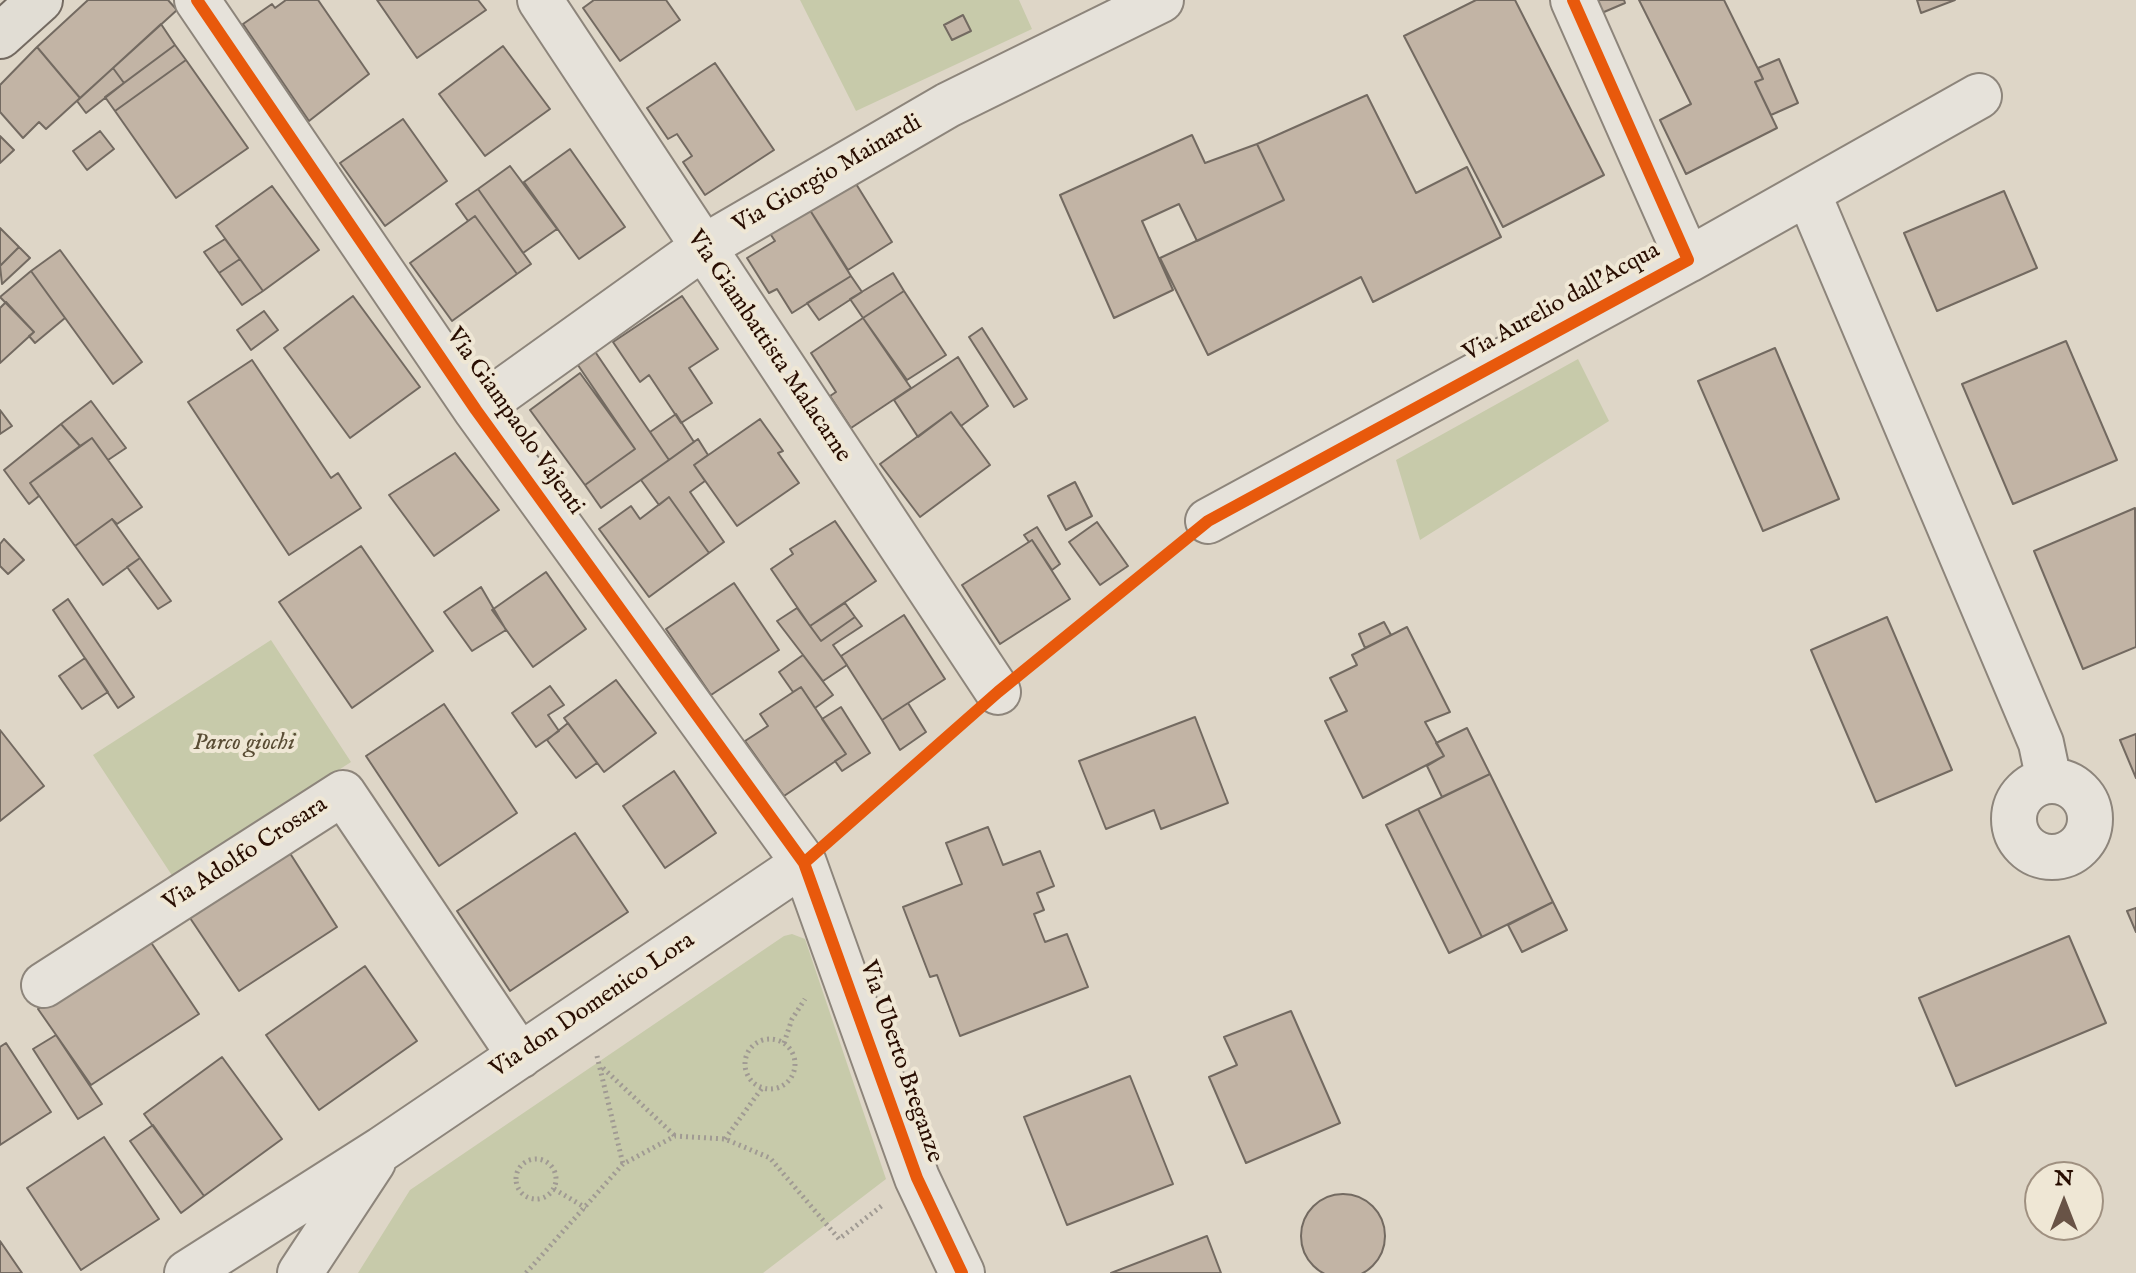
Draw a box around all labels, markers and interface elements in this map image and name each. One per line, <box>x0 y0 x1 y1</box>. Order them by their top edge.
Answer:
street label: Via Giorgio Mainardi <box>729 109 927 241</box>
street label: Via Giambattista Malacarne <box>680 226 856 468</box>
street label: Via Aurelio dall'Acqua <box>1459 237 1665 369</box>
street label: Via Giampaolo Vajenti <box>439 323 589 521</box>
park label: Parco giochi <box>193 730 295 758</box>
street label: Via Adolfo Crosara <box>159 791 333 919</box>
street label: Via don Domenico Lora <box>485 927 701 1085</box>
street label: Via Uberto Breganze <box>852 957 948 1167</box>
north arrow <box>2024 1161 2104 1241</box>
text: N <box>2054 1165 2074 1193</box>

